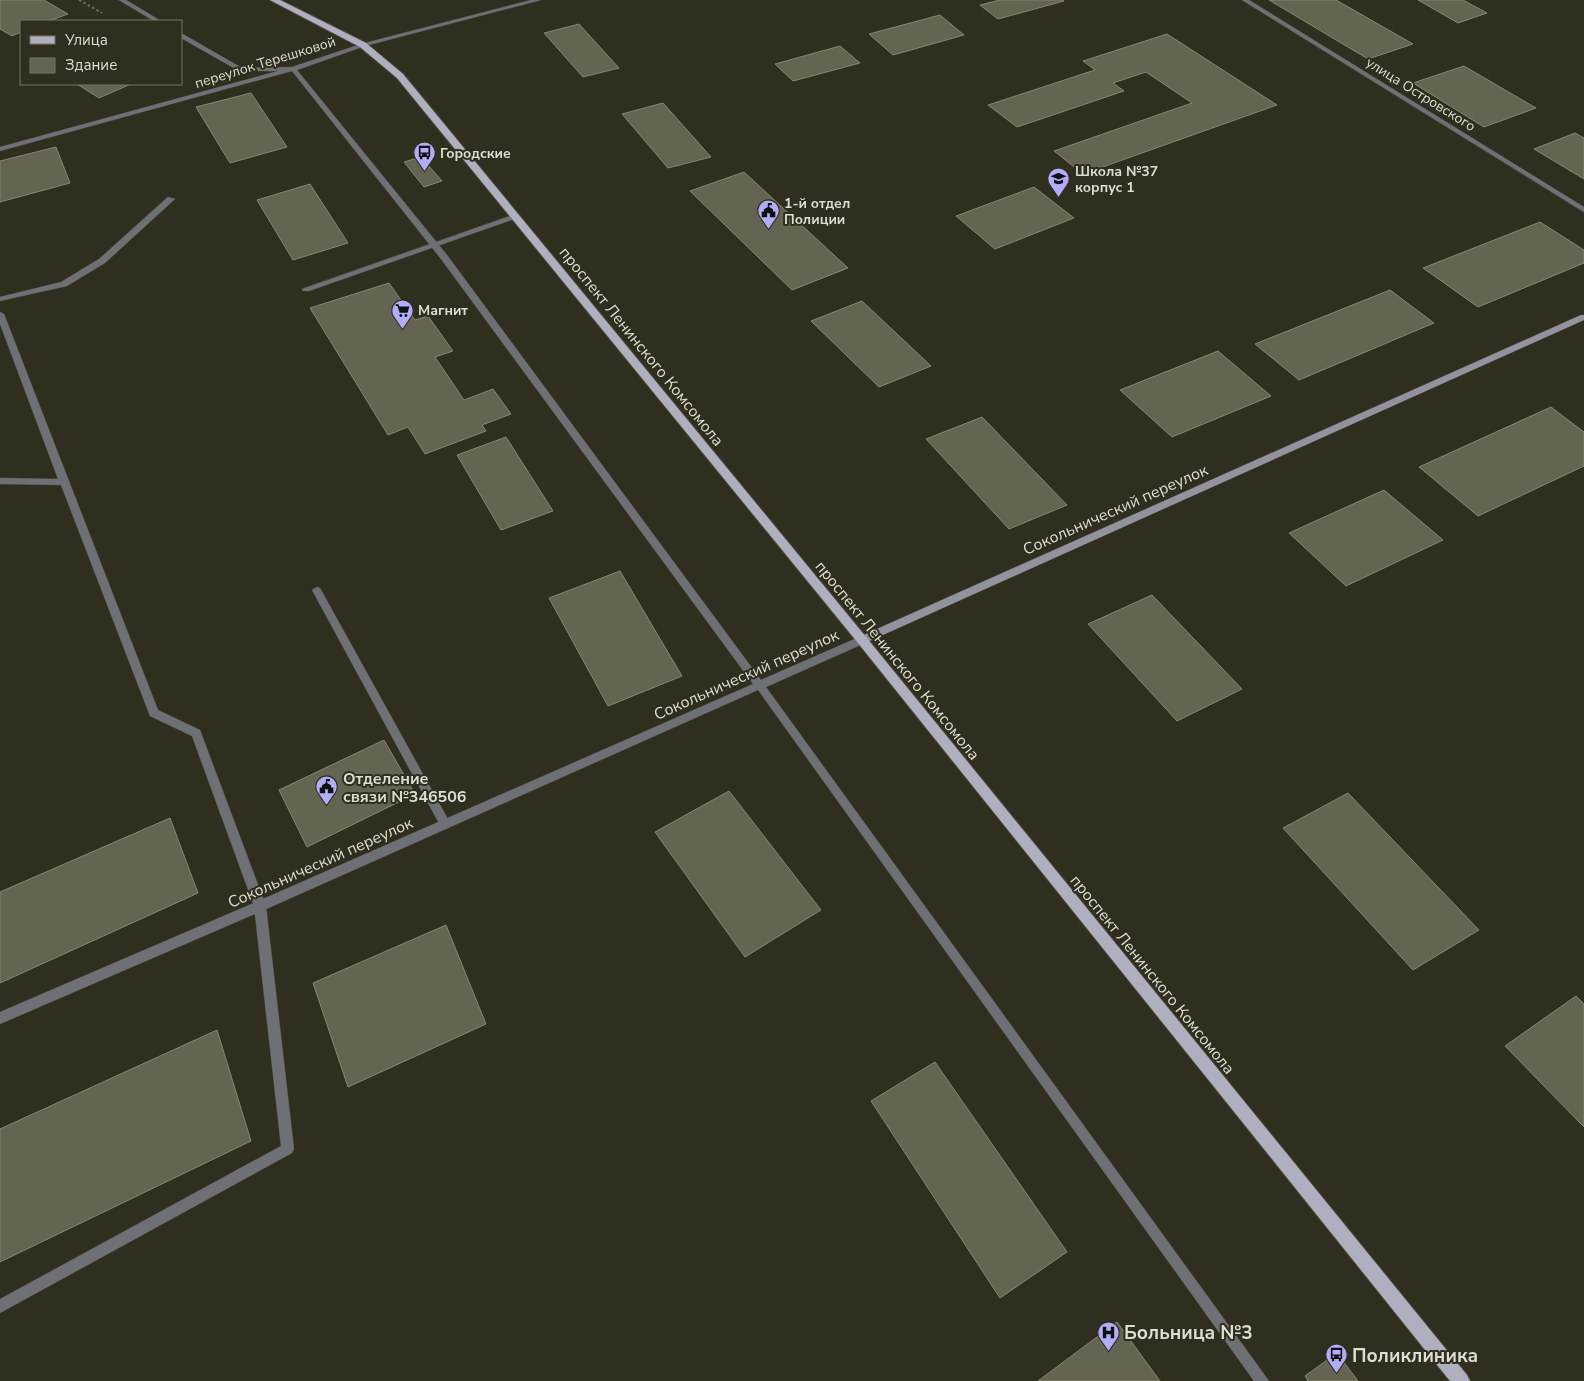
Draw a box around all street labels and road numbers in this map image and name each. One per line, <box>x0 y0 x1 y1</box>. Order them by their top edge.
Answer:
street label: переулок Терешковой <box>192 32 338 93</box>
street label: улица Островского <box>1362 53 1479 136</box>
street label: проспект Ленинского Комсомола <box>554 242 729 451</box>
street label: Сокольнический переулок <box>1019 459 1212 561</box>
street label: проспект Ленинского Комсомола <box>810 556 985 765</box>
street label: Сокольнический переулок <box>650 624 843 726</box>
street label: Сокольнический переулок <box>224 812 417 914</box>
street label: проспект Ленинского Комсомола <box>1065 870 1240 1079</box>

